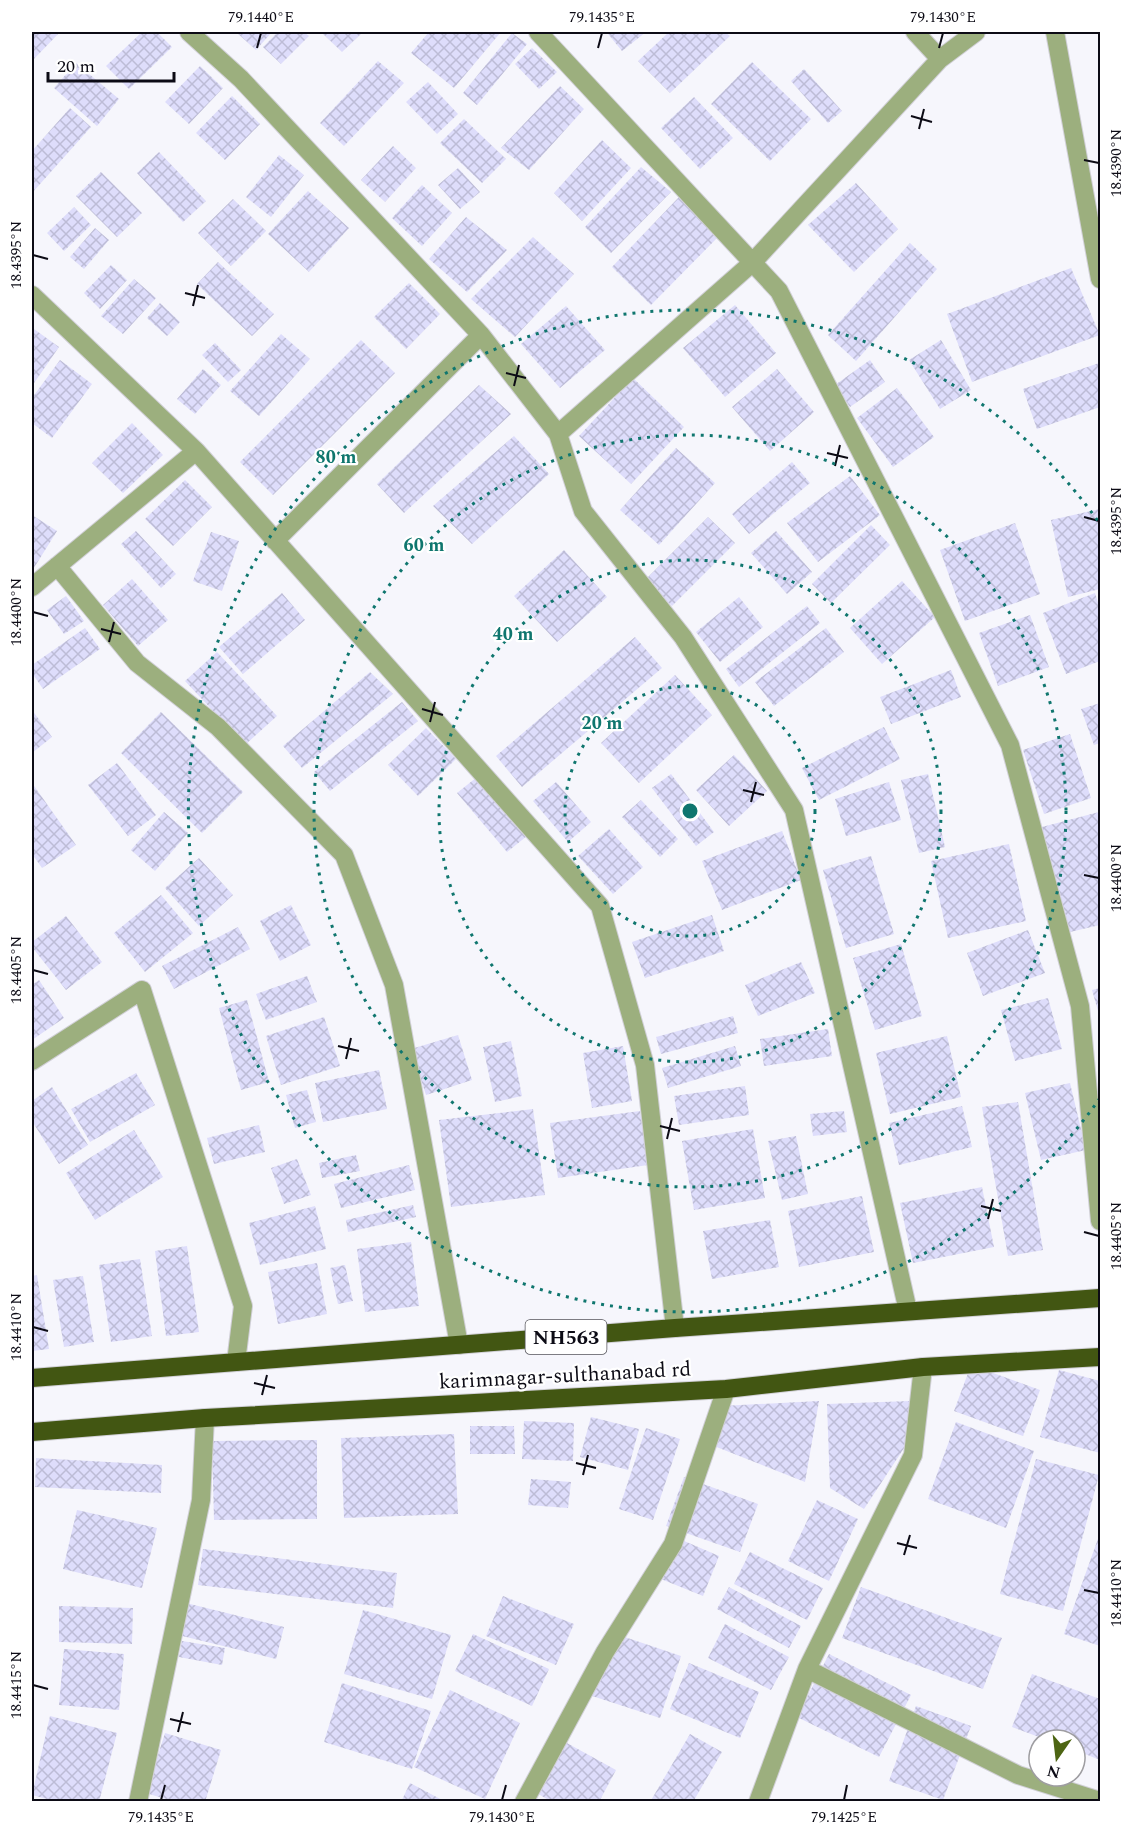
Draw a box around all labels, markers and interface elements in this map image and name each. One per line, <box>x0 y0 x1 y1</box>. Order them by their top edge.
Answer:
text: 79.1440°E <box>228 6 294 29</box>
text: 79.1435°E <box>569 6 635 29</box>
text: 79.1430°E <box>910 6 976 29</box>
scale bar <box>48 45 174 83</box>
text: 20 m <box>57 53 95 80</box>
text: 18.4390°N <box>1105 129 1128 197</box>
text: 18.4395°N <box>5 221 28 289</box>
text: 80 m <box>316 444 356 471</box>
text: 18.4395°N <box>1105 487 1128 555</box>
text: 60 m <box>404 532 444 559</box>
text: 18.4400°N <box>5 578 28 646</box>
text: 40 m <box>493 621 533 648</box>
text: 20 m <box>582 710 622 737</box>
centre of rings <box>680 801 700 821</box>
text: 18.4400°N <box>1105 844 1128 912</box>
text: 18.4405°N <box>5 936 28 1004</box>
text: 18.4405°N <box>1105 1202 1128 1270</box>
text: 18.4410°N <box>5 1293 28 1361</box>
road number: NH563 <box>526 1320 606 1354</box>
street label: karimnagar-sulthanabad rd <box>438 1353 692 1399</box>
text: 18.4410°N <box>1105 1559 1128 1627</box>
text: 18.4415°N <box>5 1651 28 1719</box>
north arrow <box>1027 1728 1087 1788</box>
text: N <box>1044 1758 1063 1785</box>
text: 79.1435°E <box>128 1806 194 1829</box>
text: 79.1430°E <box>469 1806 535 1829</box>
text: 79.1425°E <box>811 1806 877 1829</box>

